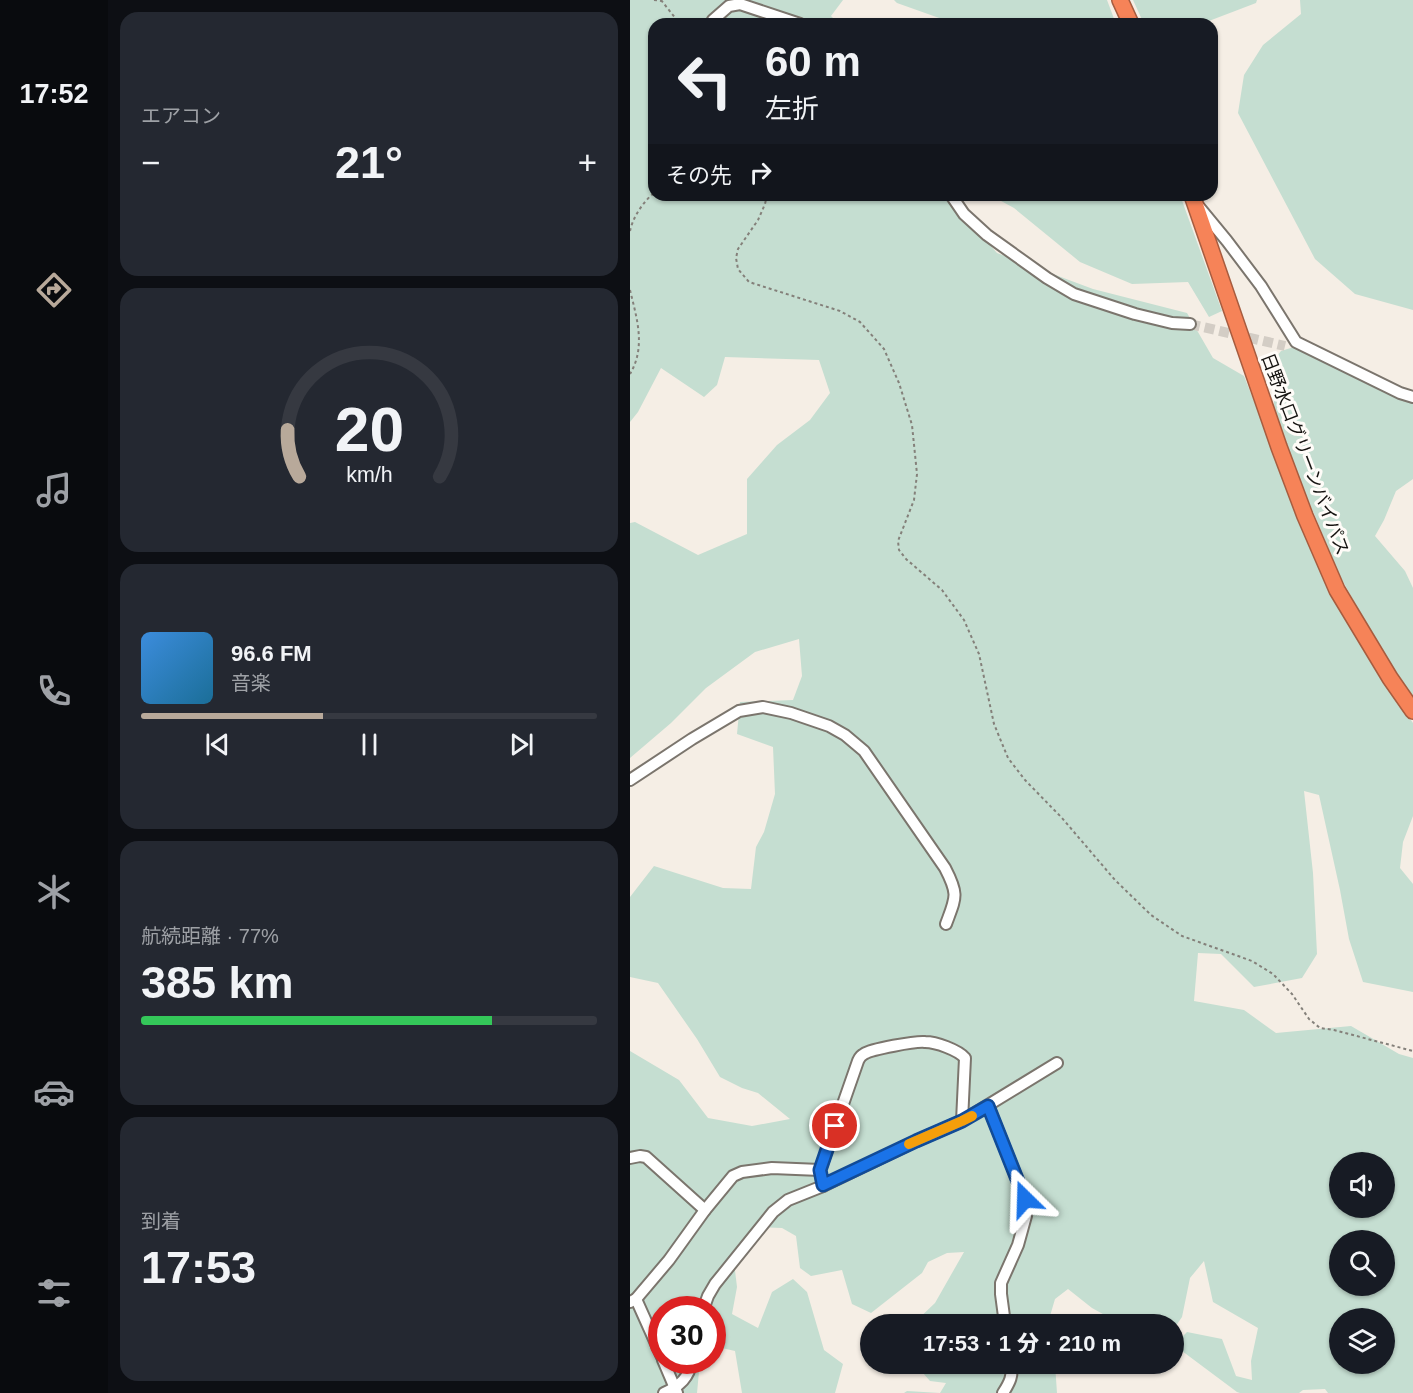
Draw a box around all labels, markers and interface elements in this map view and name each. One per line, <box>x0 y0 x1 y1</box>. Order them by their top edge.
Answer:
text: 60 m <box>765 38 861 85</box>
icon: left <box>666 42 744 120</box>
text: 17:52 <box>19 79 89 109</box>
text: 左折 <box>765 94 819 124</box>
text: エアコン <box>141 105 221 127</box>
text: 21° <box>335 137 403 188</box>
text: − <box>141 144 160 181</box>
text: + <box>578 144 597 181</box>
icon: right <box>744 156 777 189</box>
text: その先 <box>666 163 732 188</box>
icon: directions <box>33 269 75 311</box>
street label: 日野水口グリーンバイパス <box>1257 350 1353 558</box>
text: 20 <box>334 395 404 464</box>
text: km/h <box>346 464 392 488</box>
icon: music <box>33 469 75 511</box>
text: 96.6 FM <box>231 641 312 666</box>
icon: phone <box>33 670 75 712</box>
text: 音楽 <box>231 672 271 694</box>
icon: previous <box>201 728 234 761</box>
icon: pause <box>353 728 386 761</box>
icon: next <box>505 728 538 761</box>
icon: climate <box>33 871 75 913</box>
text: 航続距離 · 77% <box>141 925 279 947</box>
text: 385 km <box>141 957 294 1008</box>
icon: car <box>33 1071 75 1113</box>
pin <box>809 1100 860 1151</box>
icon: arrive <box>818 1109 851 1142</box>
map controls <box>1329 1152 1395 1374</box>
button: sound <box>1329 1152 1395 1218</box>
position arrow <box>993 1167 1057 1231</box>
text: 到着 <box>141 1210 181 1232</box>
button: search <box>1329 1230 1395 1296</box>
text: 17:53 <box>141 1242 256 1293</box>
icon: filters <box>33 1272 75 1314</box>
speed limit sign: 30 <box>648 1296 726 1374</box>
button: layers <box>1329 1308 1395 1374</box>
text: 17:53 · 1 分 · 210 m <box>923 1331 1121 1356</box>

